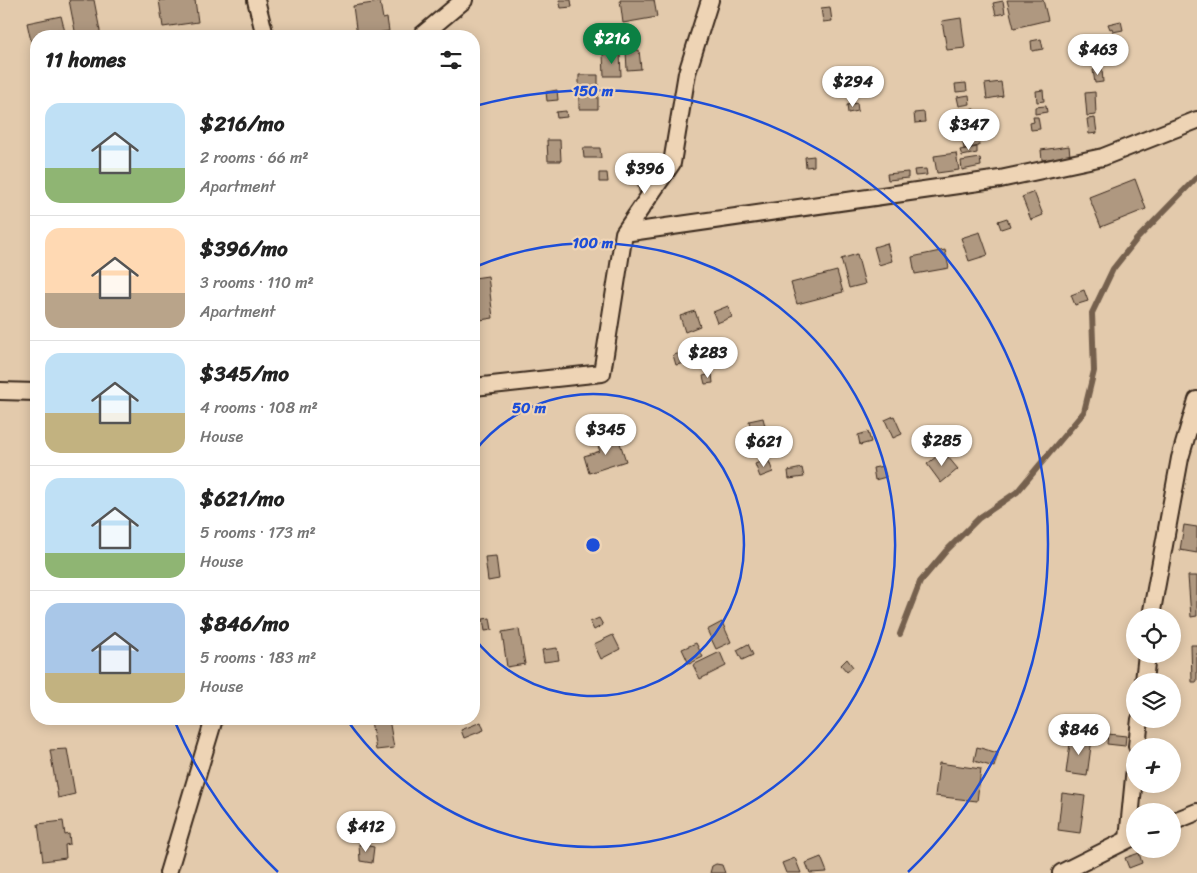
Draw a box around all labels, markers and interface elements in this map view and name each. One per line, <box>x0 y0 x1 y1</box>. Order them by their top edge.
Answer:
pin: $216 <box>582 22 642 65</box>
text: $216 <box>594 24 630 53</box>
pin: $463 <box>1068 34 1128 76</box>
text: $463 <box>1079 35 1117 64</box>
text: 11 homes <box>45 41 126 79</box>
icon: filters <box>437 46 465 74</box>
pin: $294 <box>823 66 883 108</box>
text: $294 <box>833 67 873 96</box>
text: 150 m <box>573 78 614 104</box>
text: $216/mo <box>200 105 284 143</box>
pin: $347 <box>939 108 999 151</box>
text: $347 <box>950 110 988 139</box>
icon: home <box>85 123 145 183</box>
text: 2 rooms · 66 m² <box>200 143 309 172</box>
pin: $396 <box>615 152 675 195</box>
text: $396 <box>626 154 664 183</box>
text: Apartment <box>200 172 276 201</box>
text: $396/mo <box>200 230 288 268</box>
text: 100 m <box>573 230 614 256</box>
icon: home <box>85 248 145 308</box>
text: 3 rooms · 110 m² <box>200 268 314 297</box>
text: Apartment <box>200 297 276 326</box>
pin: $283 <box>678 336 738 379</box>
text: $283 <box>689 338 727 367</box>
text: $345/mo <box>200 355 289 393</box>
icon: home <box>85 373 145 433</box>
text: 4 rooms · 108 m² <box>200 393 318 422</box>
text: 50 m <box>512 395 547 421</box>
pin: $345 <box>576 414 636 456</box>
text: $345 <box>586 415 626 444</box>
text: House <box>200 422 243 451</box>
pin: $285 <box>912 424 972 467</box>
pin: $621 <box>734 426 794 468</box>
text: $285 <box>922 426 962 455</box>
text: $621 <box>746 427 782 456</box>
text: $621/mo <box>200 480 284 518</box>
icon: home <box>85 498 145 558</box>
text: 5 rooms · 173 m² <box>200 518 316 547</box>
centre of rings <box>584 536 602 554</box>
text: House <box>200 547 243 576</box>
text: $846/mo <box>200 605 289 643</box>
map controls <box>1126 608 1181 858</box>
button: locate <box>1126 608 1181 663</box>
icon: home <box>85 623 145 683</box>
text: 5 rooms · 183 m² <box>200 643 316 672</box>
text: House <box>200 672 243 701</box>
button: layers <box>1126 673 1181 728</box>
pin: $846 <box>1049 714 1109 756</box>
text: $846 <box>1059 715 1099 744</box>
button: + <box>1126 738 1181 793</box>
button: − <box>1126 803 1181 858</box>
pin: $412 <box>336 810 396 853</box>
text: $412 <box>348 812 384 841</box>

